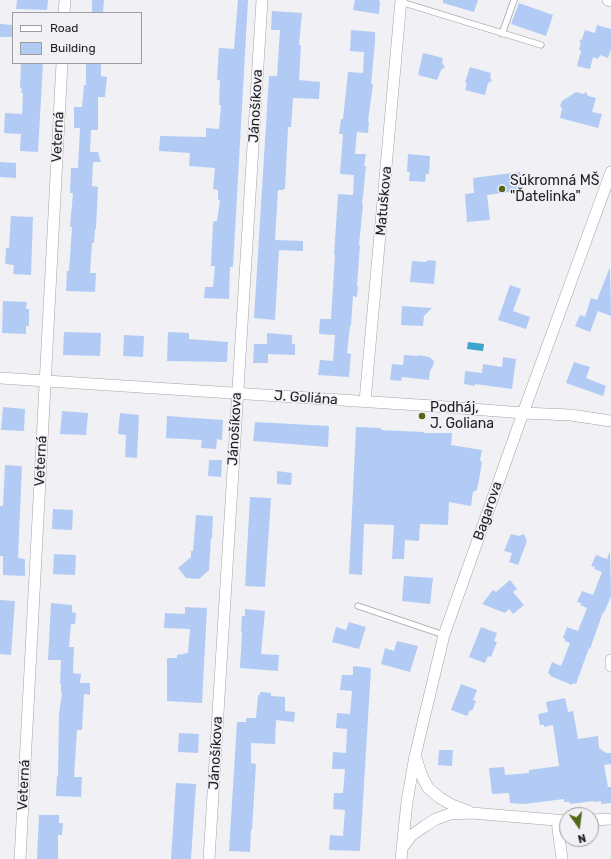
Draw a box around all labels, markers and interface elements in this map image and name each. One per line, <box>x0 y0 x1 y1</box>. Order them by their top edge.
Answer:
legend <box>12 12 142 64</box>
text: Road <box>50 21 78 35</box>
text: Building <box>50 41 96 55</box>
street label: Jánošíkova <box>246 69 266 143</box>
street label: Veterná <box>48 111 68 163</box>
street label: Matuškova <box>373 166 395 236</box>
place label: Súkromná MŠ "Ďatelinka" <box>510 173 599 206</box>
marker: Súkromná MŠ "Ďatelinka" <box>497 184 507 194</box>
street label: J. Goliána <box>274 387 338 409</box>
street label: Jánošíkova <box>225 392 245 466</box>
place label: Podháj, J. Goliana <box>430 400 494 432</box>
marker: Podháj, J. Goliana <box>417 411 427 421</box>
street label: Veterná <box>31 435 51 487</box>
street label: Bagarova <box>470 479 506 543</box>
street label: Jánošíkova <box>206 716 226 790</box>
street label: Veterná <box>14 759 34 811</box>
north arrow <box>559 807 599 847</box>
text: N <box>576 831 587 845</box>

